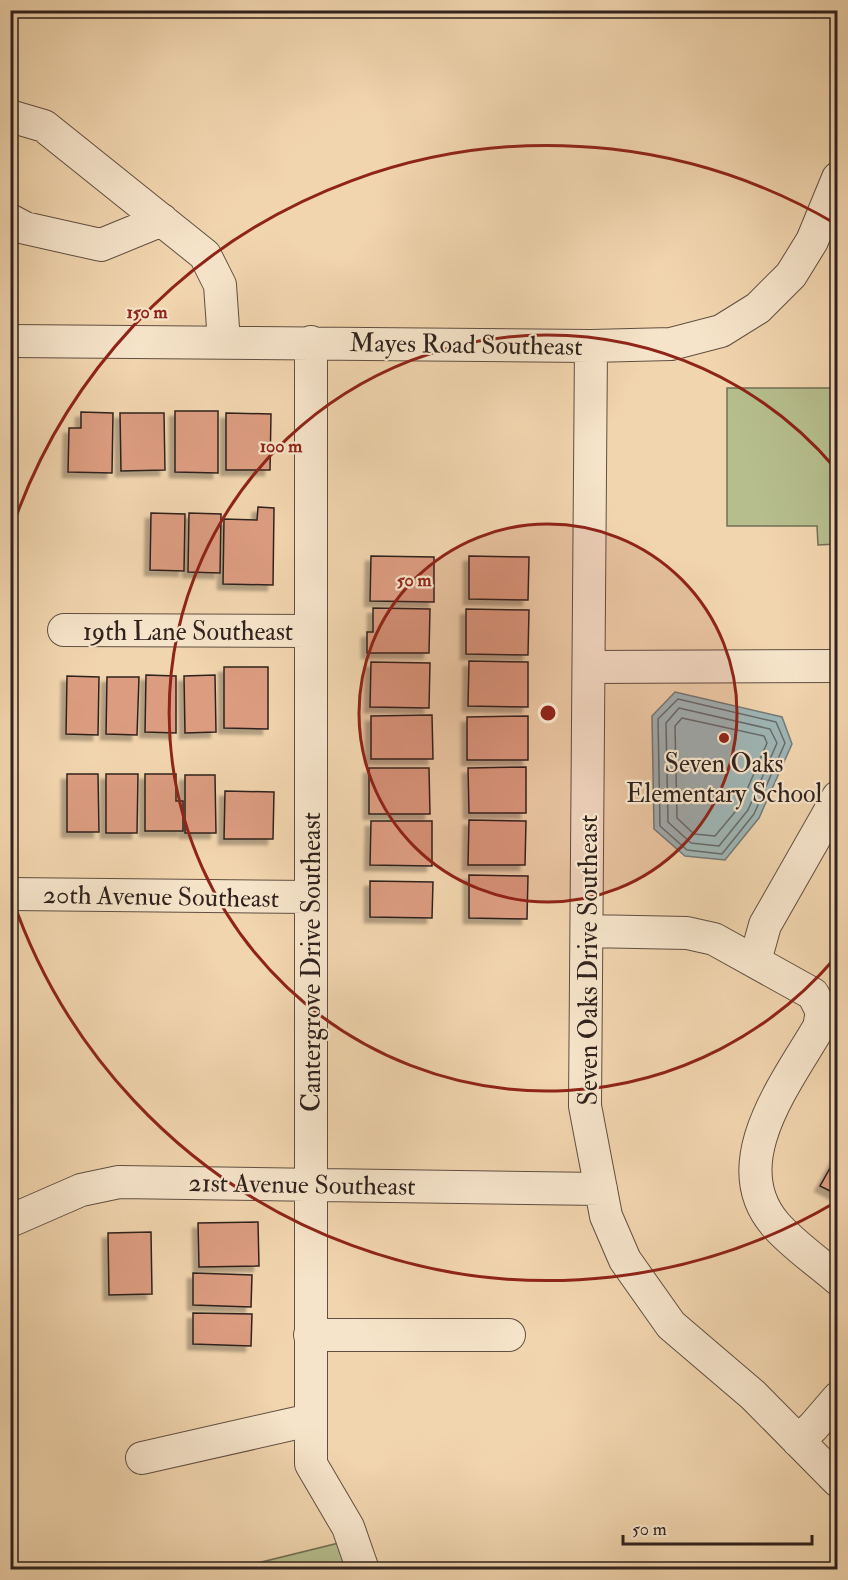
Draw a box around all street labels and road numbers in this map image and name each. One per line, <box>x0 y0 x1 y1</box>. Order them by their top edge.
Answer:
street label: Mayes Road Southeast <box>349 327 583 363</box>
street label: 19th Lane Southeast <box>83 616 293 648</box>
street label: Cantergrove Drive Southeast <box>296 812 328 1112</box>
street label: Seven Oaks Drive Southeast <box>573 815 605 1105</box>
street label: 20th Avenue Southeast <box>43 879 279 915</box>
street label: 21st Avenue Southeast <box>188 1167 416 1203</box>

